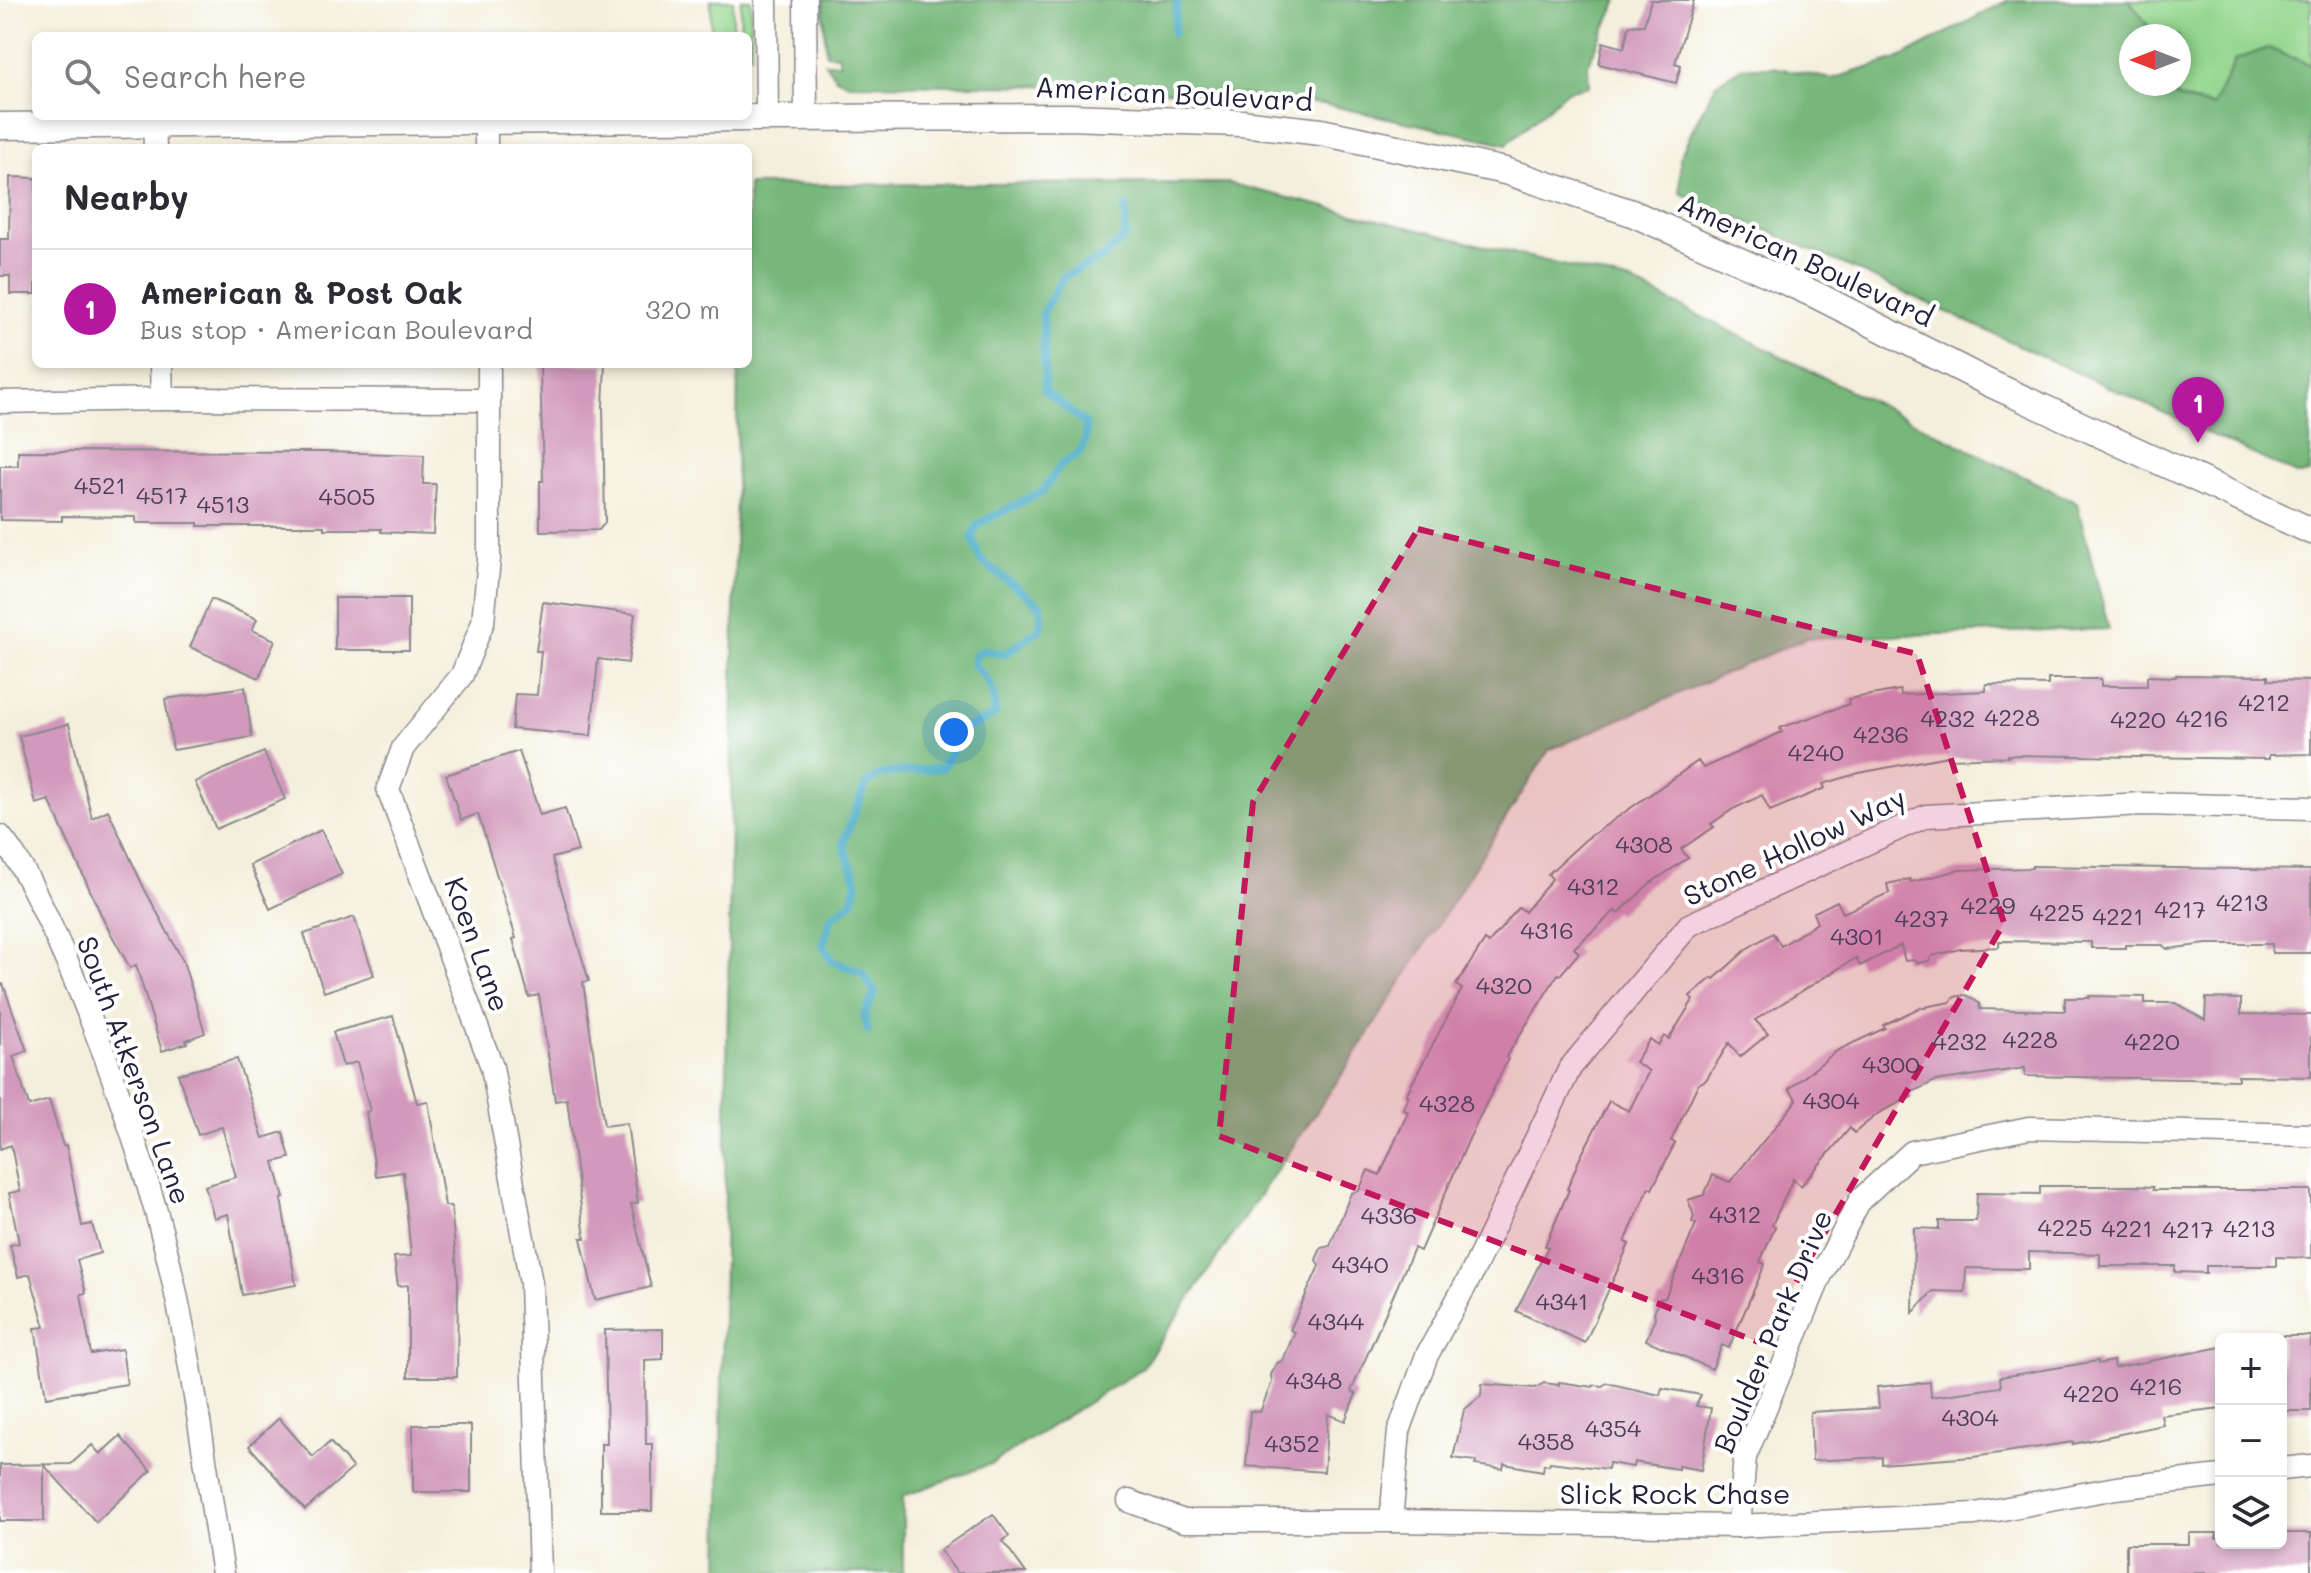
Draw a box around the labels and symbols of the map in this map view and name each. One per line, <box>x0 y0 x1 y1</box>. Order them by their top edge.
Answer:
north arrow <box>2119 24 2191 96</box>
street label: American Boulevard <box>1034 68 1314 118</box>
street label: American Boulevard <box>1673 184 1939 334</box>
pin: 1 <box>2172 377 2224 443</box>
house number: 4521 <box>74 469 126 500</box>
house number: 4517 <box>136 479 188 510</box>
house number: 4505 <box>319 480 375 511</box>
house number: 4513 <box>197 488 249 519</box>
house number: 4212 <box>2238 686 2290 717</box>
house number: 4228 <box>1984 701 2040 732</box>
house number: 4232 <box>1921 702 1975 733</box>
house number: 4216 <box>2176 702 2228 733</box>
house number: 4220 <box>2110 703 2166 734</box>
your location <box>934 712 974 752</box>
house number: 4236 <box>1853 718 1909 749</box>
house number: 4240 <box>1788 736 1844 767</box>
street label: Stone Hollow Way <box>1677 779 1911 913</box>
house number: 4308 <box>1615 828 1673 859</box>
house number: 4312 <box>1567 870 1619 901</box>
street label: Koen Lane <box>437 872 519 1016</box>
house number: 4213 <box>2216 886 2268 917</box>
house number: 4229 <box>1960 889 2016 920</box>
house number: 4217 <box>2154 893 2206 924</box>
house number: 4225 <box>2030 896 2084 927</box>
house number: 4221 <box>2092 900 2144 931</box>
house number: 4237 <box>1895 902 1949 933</box>
house number: 4316 <box>1520 914 1574 945</box>
house number: 4301 <box>1830 920 1884 951</box>
street label: South Atkerson Lane <box>70 931 200 1209</box>
house number: 4320 <box>1476 969 1532 1000</box>
house number: 4228 <box>2002 1023 2058 1054</box>
house number: 4232 <box>1933 1025 1987 1056</box>
house number: 4220 <box>2124 1025 2180 1056</box>
house number: 4300 <box>1862 1048 1920 1079</box>
house number: 4304 <box>1802 1084 1860 1115</box>
house number: 4328 <box>1419 1087 1475 1118</box>
house number: 4312 <box>1709 1198 1761 1229</box>
house number: 4336 <box>1361 1199 1417 1230</box>
street label: Boulder Park Drive <box>1704 1204 1840 1458</box>
house number: 4225 <box>2038 1211 2092 1242</box>
house number: 4221 <box>2101 1212 2153 1243</box>
house number: 4213 <box>2223 1212 2275 1243</box>
house number: 4217 <box>2162 1213 2214 1244</box>
house number: 4340 <box>1331 1248 1389 1279</box>
house number: 4316 <box>1691 1259 1745 1290</box>
house number: 4341 <box>1536 1285 1588 1316</box>
house number: 4344 <box>1308 1305 1364 1336</box>
house number: 4348 <box>1286 1364 1342 1395</box>
house number: 4216 <box>2130 1370 2182 1401</box>
house number: 4220 <box>2063 1377 2119 1408</box>
house number: 4304 <box>1941 1401 1999 1432</box>
house number: 4354 <box>1585 1412 1641 1443</box>
house number: 4358 <box>1518 1425 1574 1456</box>
house number: 4352 <box>1264 1427 1320 1458</box>
street label: Slick Rock Chase <box>1560 1475 1790 1511</box>

